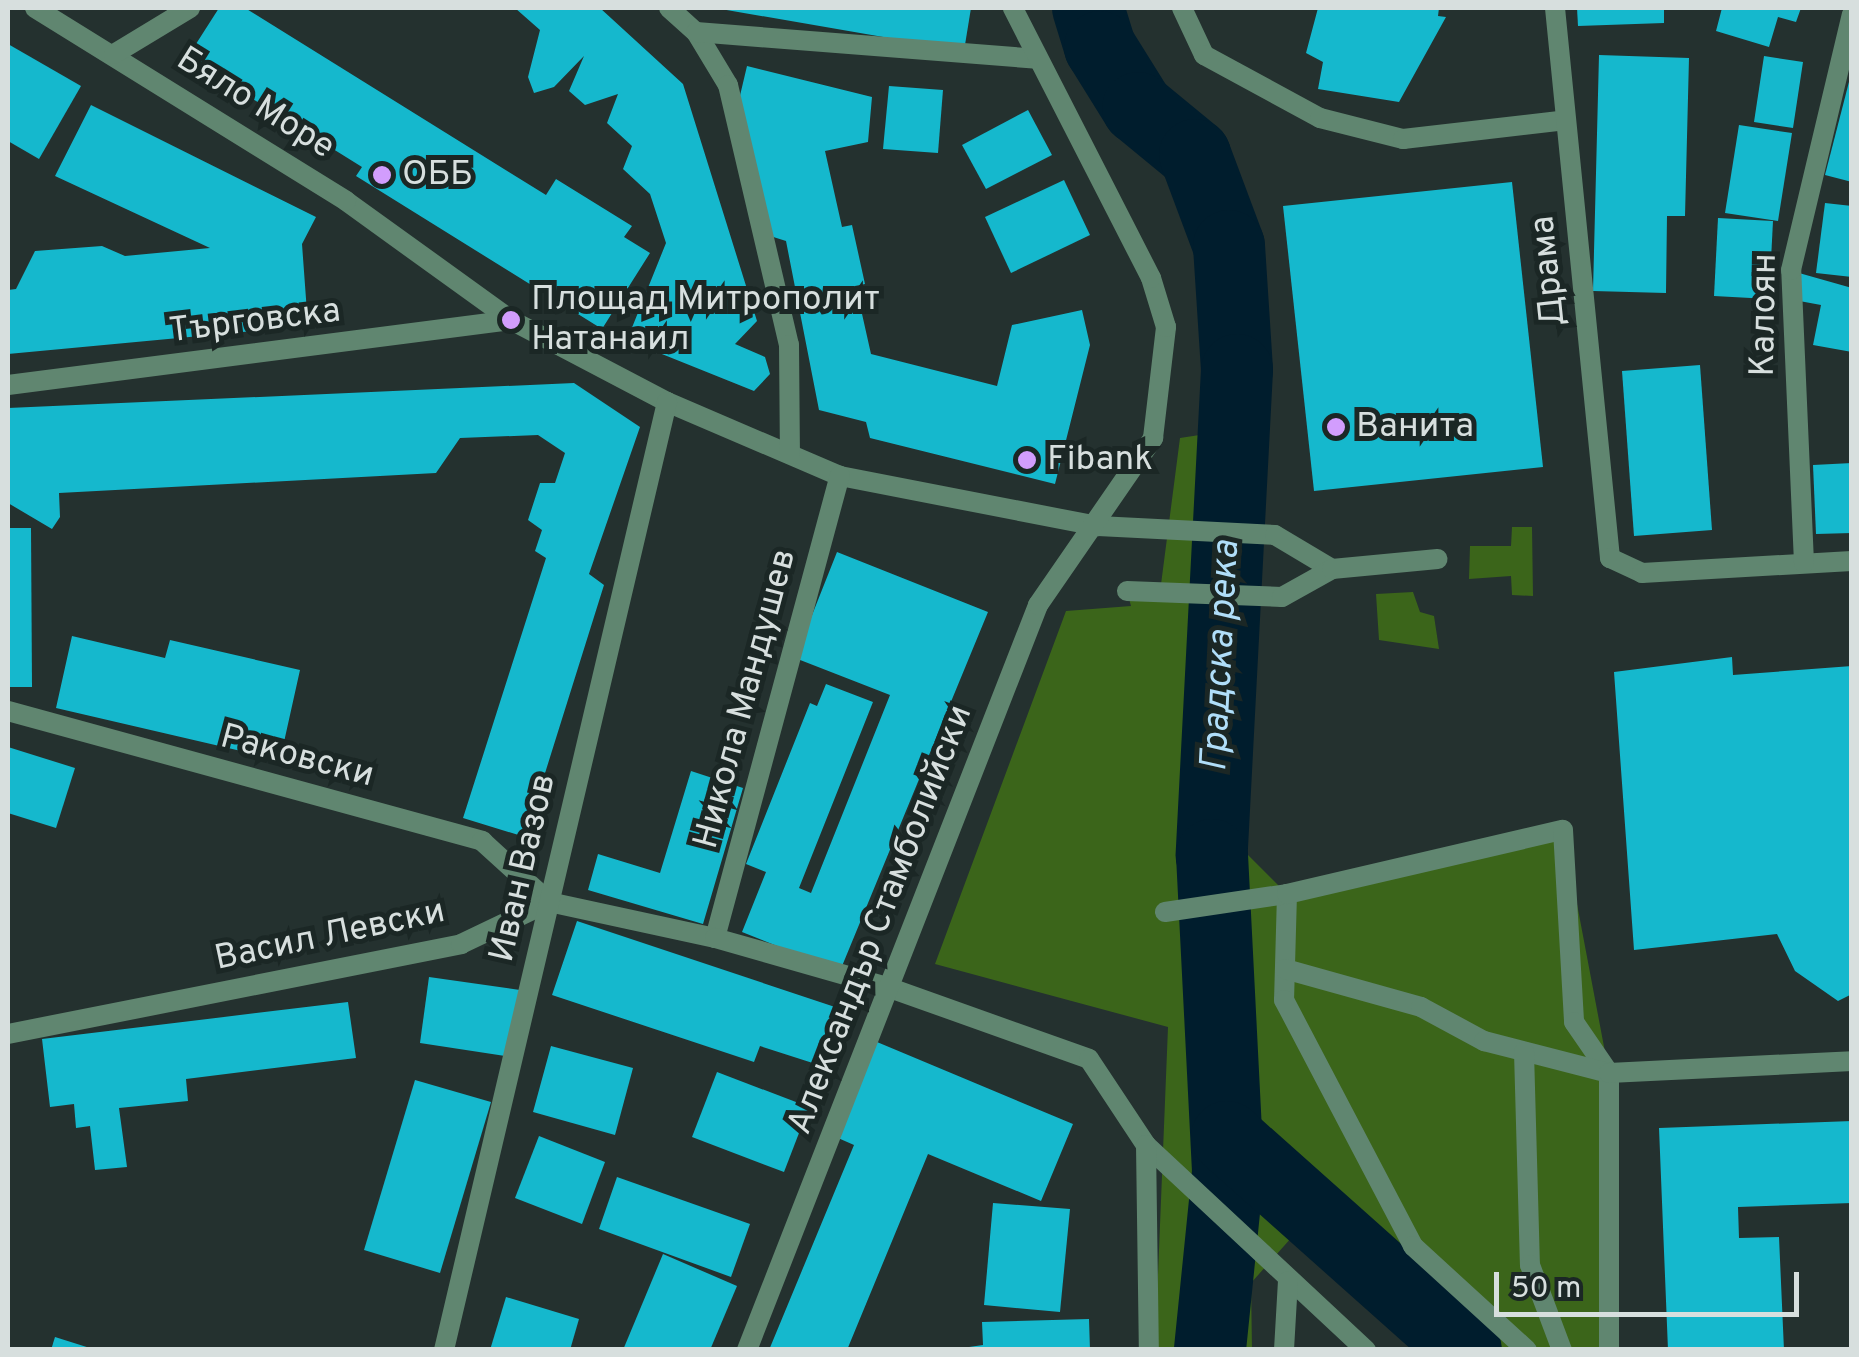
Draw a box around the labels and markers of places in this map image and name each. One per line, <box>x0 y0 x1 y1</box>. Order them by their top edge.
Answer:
place label: ОББ <box>402 154 473 196</box>
marker: ОББ <box>371 164 393 186</box>
place label: Площад Митрополит Натанаил <box>531 279 880 361</box>
marker: Площад Митрополит Натанаил <box>500 309 522 331</box>
place label: Ванита <box>1356 406 1474 448</box>
marker: Ванита <box>1325 416 1347 438</box>
place label: Fibank <box>1047 439 1153 481</box>
marker: Fibank <box>1016 449 1038 471</box>

